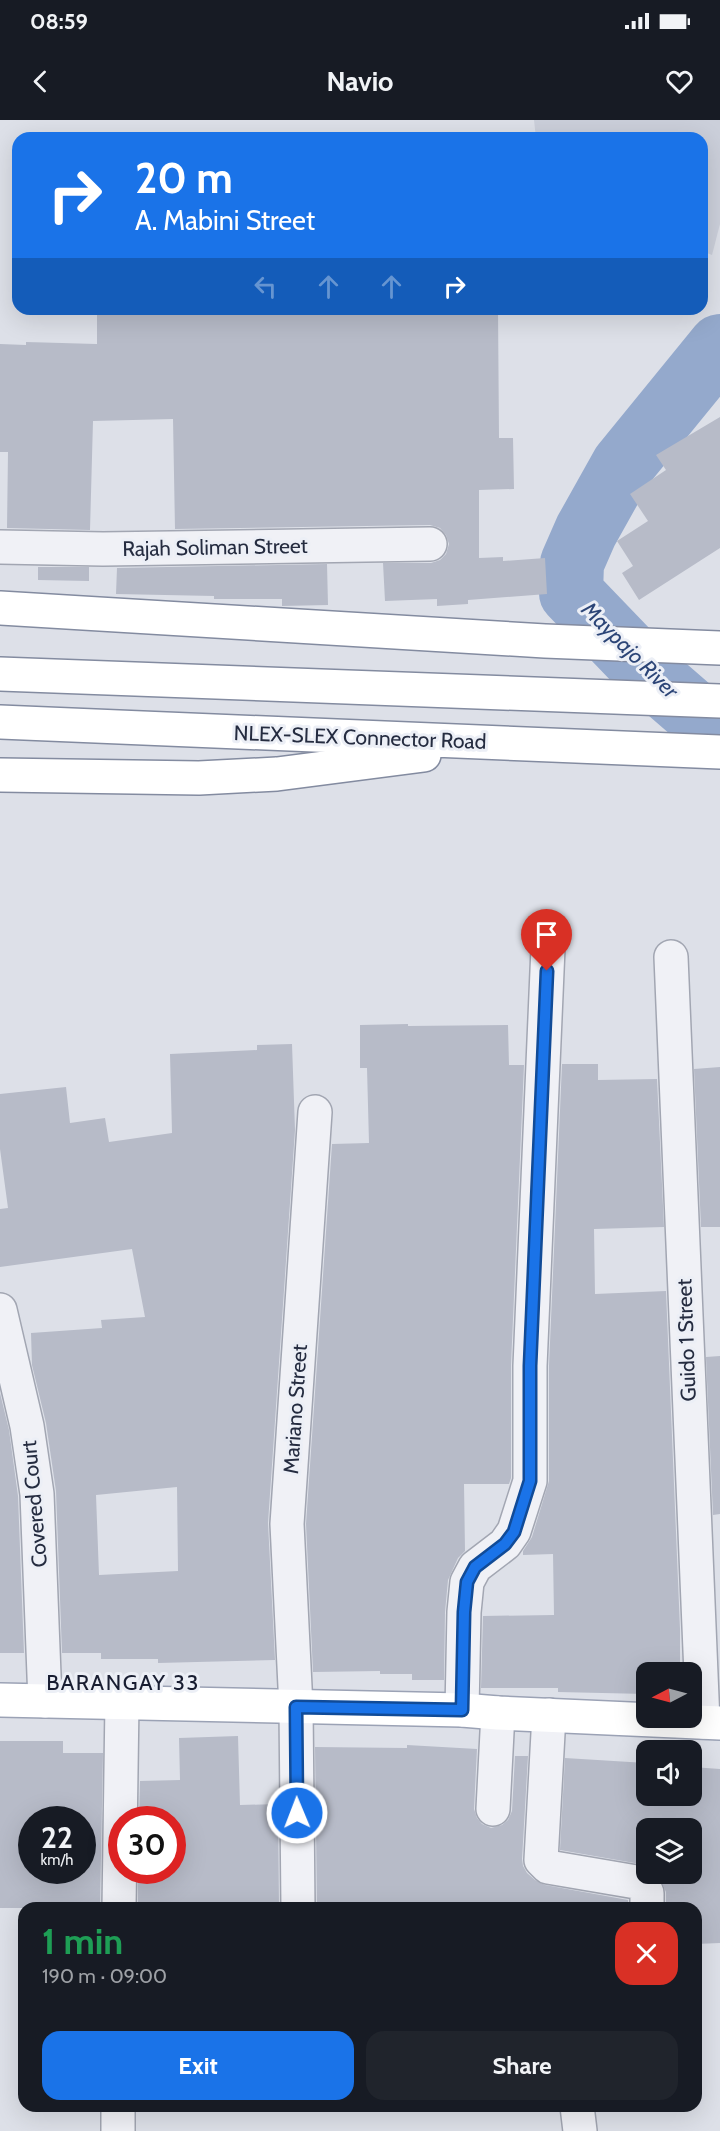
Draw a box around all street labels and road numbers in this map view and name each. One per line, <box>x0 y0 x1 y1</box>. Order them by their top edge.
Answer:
street label: Rajah Soliman Street <box>122 533 308 562</box>
street label: NLEX-SLEX Connector Road <box>233 720 487 754</box>
street label: Guido 1 Street <box>671 1278 701 1402</box>
street label: Mariano Street <box>278 1343 312 1475</box>
street label: Covered Court <box>16 1439 52 1569</box>

